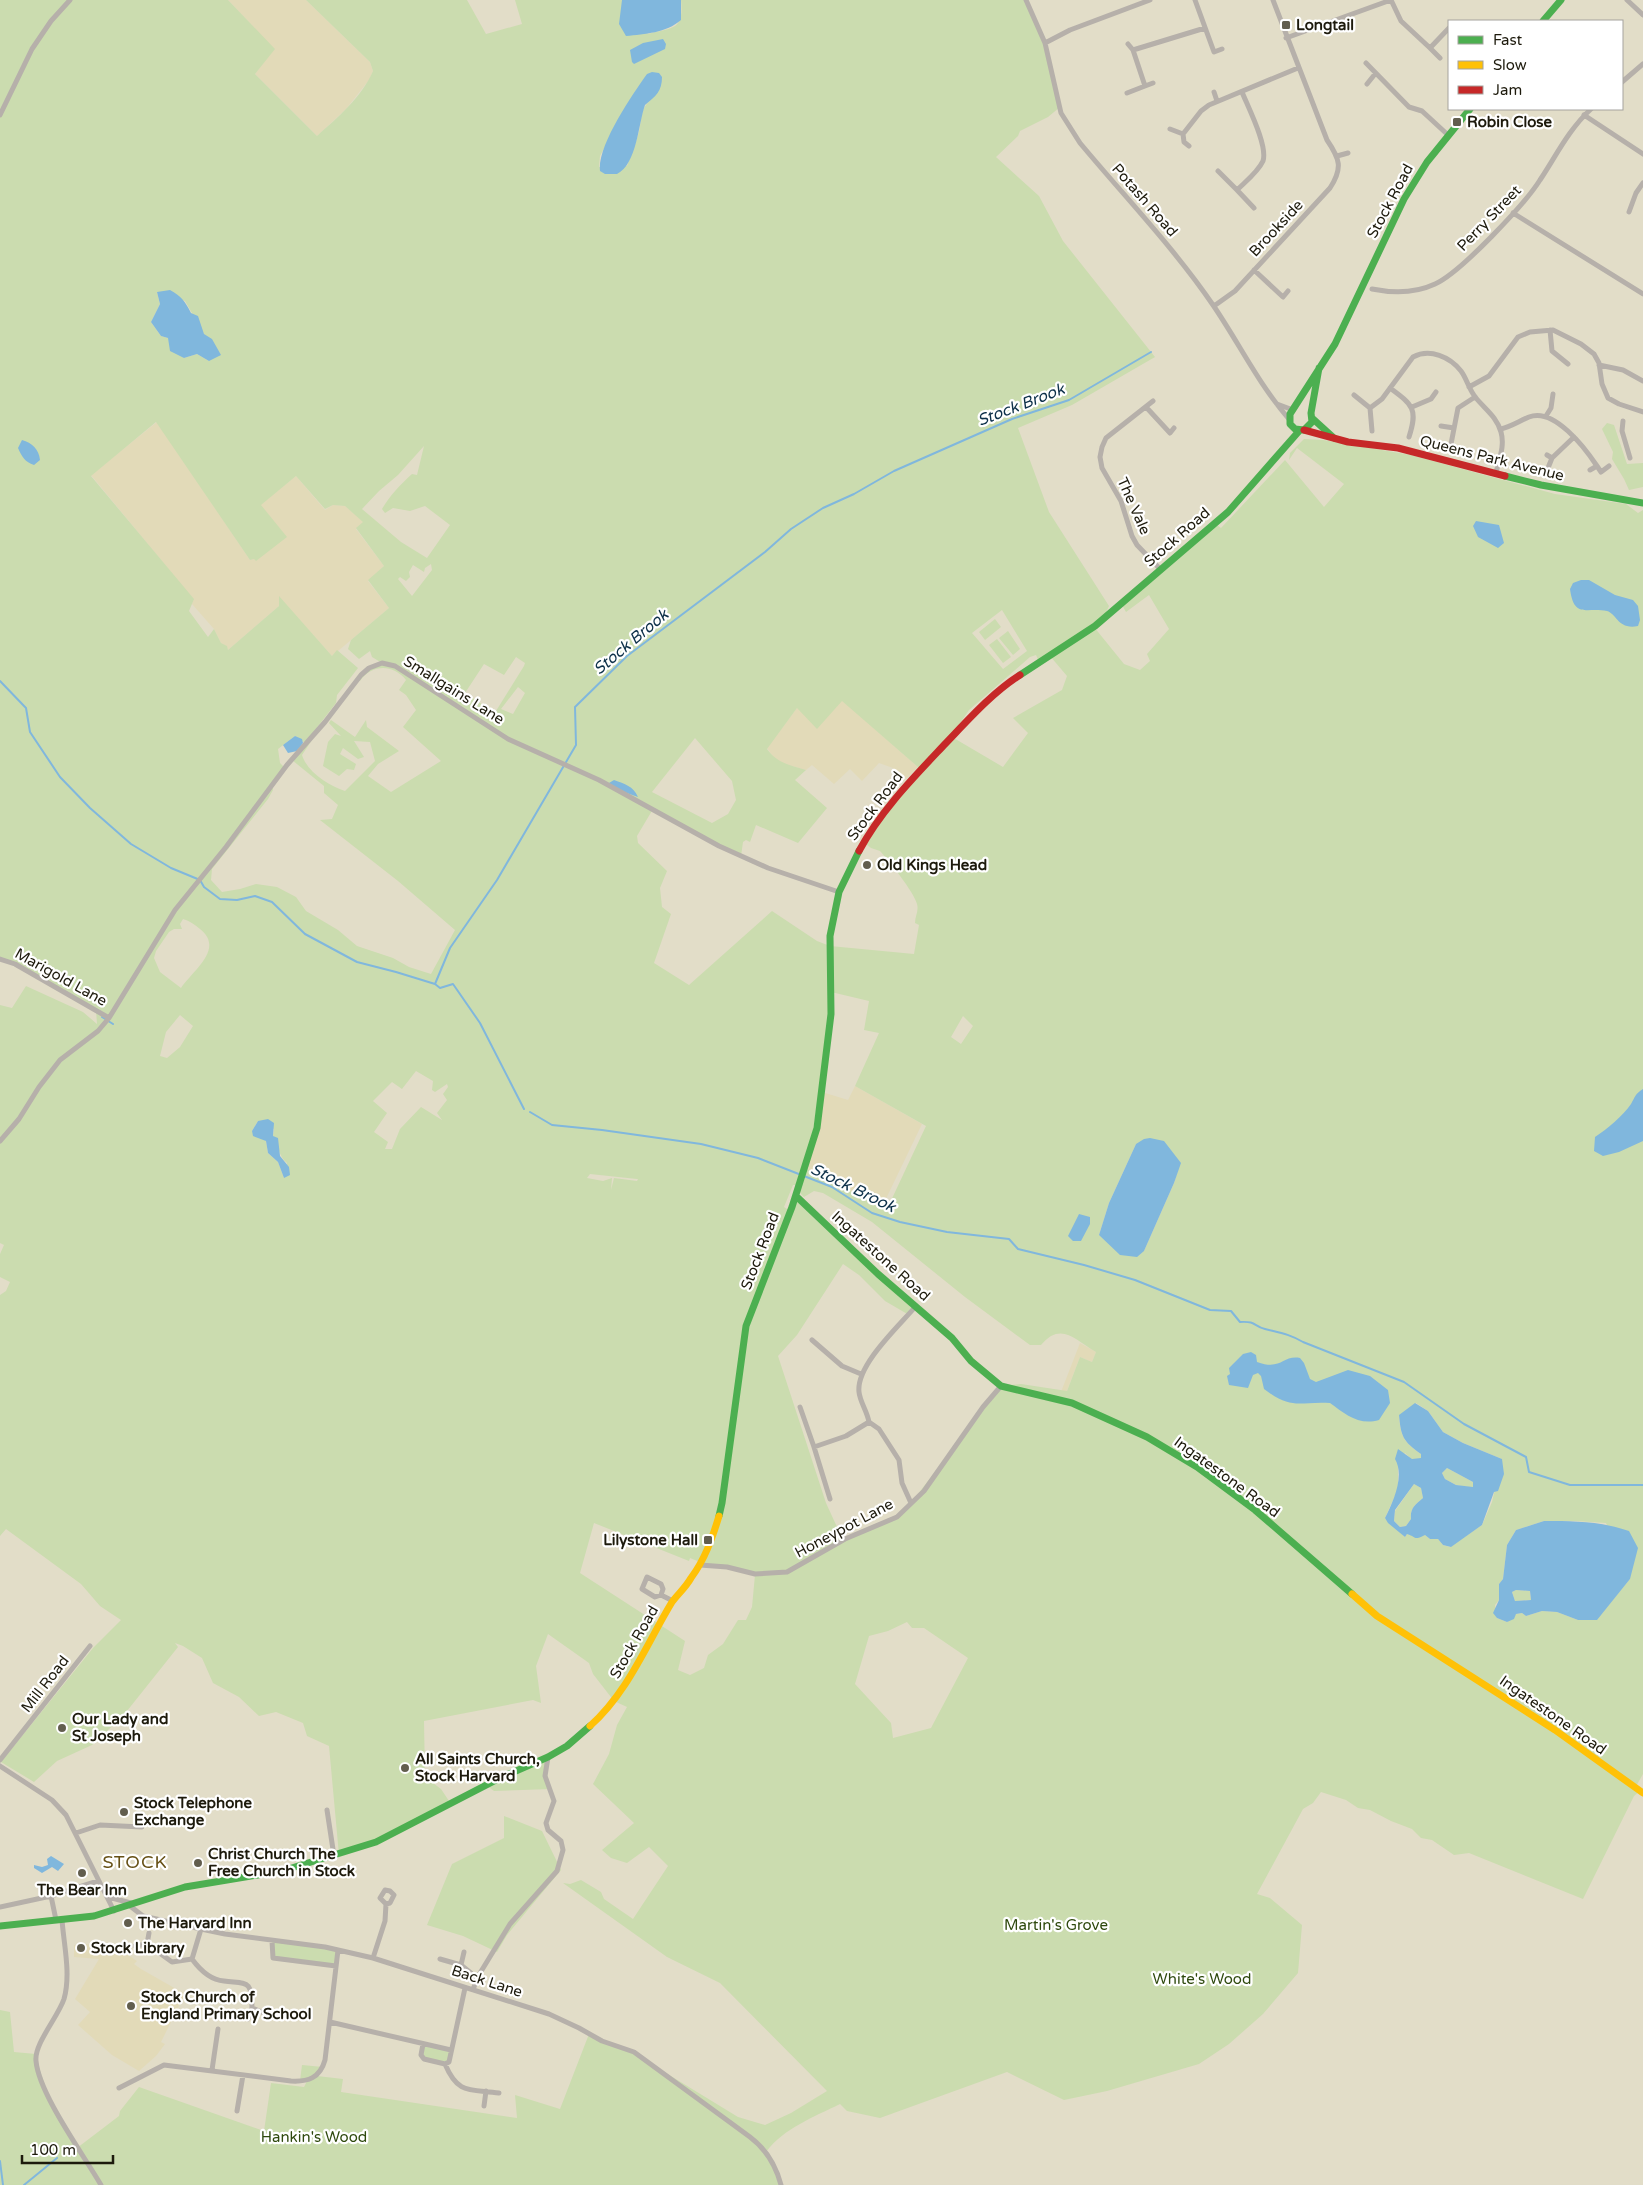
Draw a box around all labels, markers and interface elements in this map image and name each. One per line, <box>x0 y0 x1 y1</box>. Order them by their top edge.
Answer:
place label: Longtail <box>1296 16 1354 35</box>
marker: Longtail <box>1280 19 1292 31</box>
legend <box>1448 20 1623 110</box>
text: Fast <box>1493 31 1523 49</box>
text: Slow <box>1493 56 1527 74</box>
text: Jam <box>1493 81 1522 99</box>
place label: Robin Close <box>1467 113 1553 131</box>
marker: Robin Close <box>1451 116 1463 128</box>
street label: Potash Road <box>1108 160 1182 240</box>
street label: Stock Road <box>1363 161 1417 241</box>
street label: Perry Street <box>1453 181 1525 255</box>
street label: Brookside <box>1245 196 1307 260</box>
water label: Stock Brook <box>975 379 1069 431</box>
street label: Queens Park Avenue <box>1418 431 1566 485</box>
street label: The Vale <box>1113 475 1155 537</box>
street label: Stock Road <box>1140 503 1214 571</box>
water label: Stock Brook <box>589 604 674 679</box>
street label: Smallgains Lane <box>400 652 508 728</box>
street label: Stock Road <box>843 768 907 844</box>
place label: Old Kings Head <box>877 856 987 875</box>
marker: Old Kings Head <box>861 859 873 871</box>
street label: Marigold Lane <box>12 944 110 1010</box>
water label: Stock Brook <box>807 1159 900 1218</box>
street label: Ingatestone Road <box>828 1207 934 1305</box>
street label: Stock Road <box>737 1210 783 1292</box>
street label: Ingatestone Road <box>1171 1433 1283 1521</box>
street label: Honeypot Lane <box>792 1495 896 1561</box>
place label: Lilystone Hall <box>603 1531 698 1550</box>
marker: Lilystone Hall <box>702 1534 714 1546</box>
street label: Stock Road <box>606 1602 662 1682</box>
street label: Mill Road <box>17 1652 73 1716</box>
street label: Ingatestone Road <box>1496 1671 1610 1759</box>
place label: Our Lady and St Joseph <box>72 1710 168 1746</box>
marker: Our Lady and St Joseph <box>56 1722 68 1734</box>
place label: All Saints Church, Stock Harvard <box>415 1750 540 1785</box>
marker: All Saints Church, Stock Harvard <box>399 1762 411 1774</box>
place label: Stock Telephone Exchange <box>134 1794 252 1830</box>
marker: Stock Telephone Exchange <box>118 1806 130 1818</box>
place label: Christ Church The Free Church in Stock <box>208 1845 355 1880</box>
district label: STOCK <box>102 1851 168 1873</box>
marker: Christ Church The Free Church in Stock <box>192 1857 204 1869</box>
marker: The Bear Inn <box>76 1867 88 1879</box>
place label: The Bear Inn <box>36 1881 127 1899</box>
place label: The Harvard Inn <box>137 1914 252 1932</box>
park label: Martin's Grove <box>1004 1916 1108 1934</box>
marker: The Harvard Inn <box>122 1917 134 1929</box>
place label: Stock Library <box>91 1939 185 1958</box>
marker: Stock Library <box>75 1942 87 1954</box>
street label: Back Lane <box>449 1961 525 2001</box>
park label: White's Wood <box>1153 1970 1251 1988</box>
place label: Stock Church of England Primary School <box>141 1988 311 2024</box>
marker: Stock Church of England Primary School <box>125 2000 137 2012</box>
park label: Hankin's Wood <box>261 2128 367 2146</box>
scale bar <box>22 2132 114 2164</box>
text: 100 m <box>30 2141 76 2159</box>

